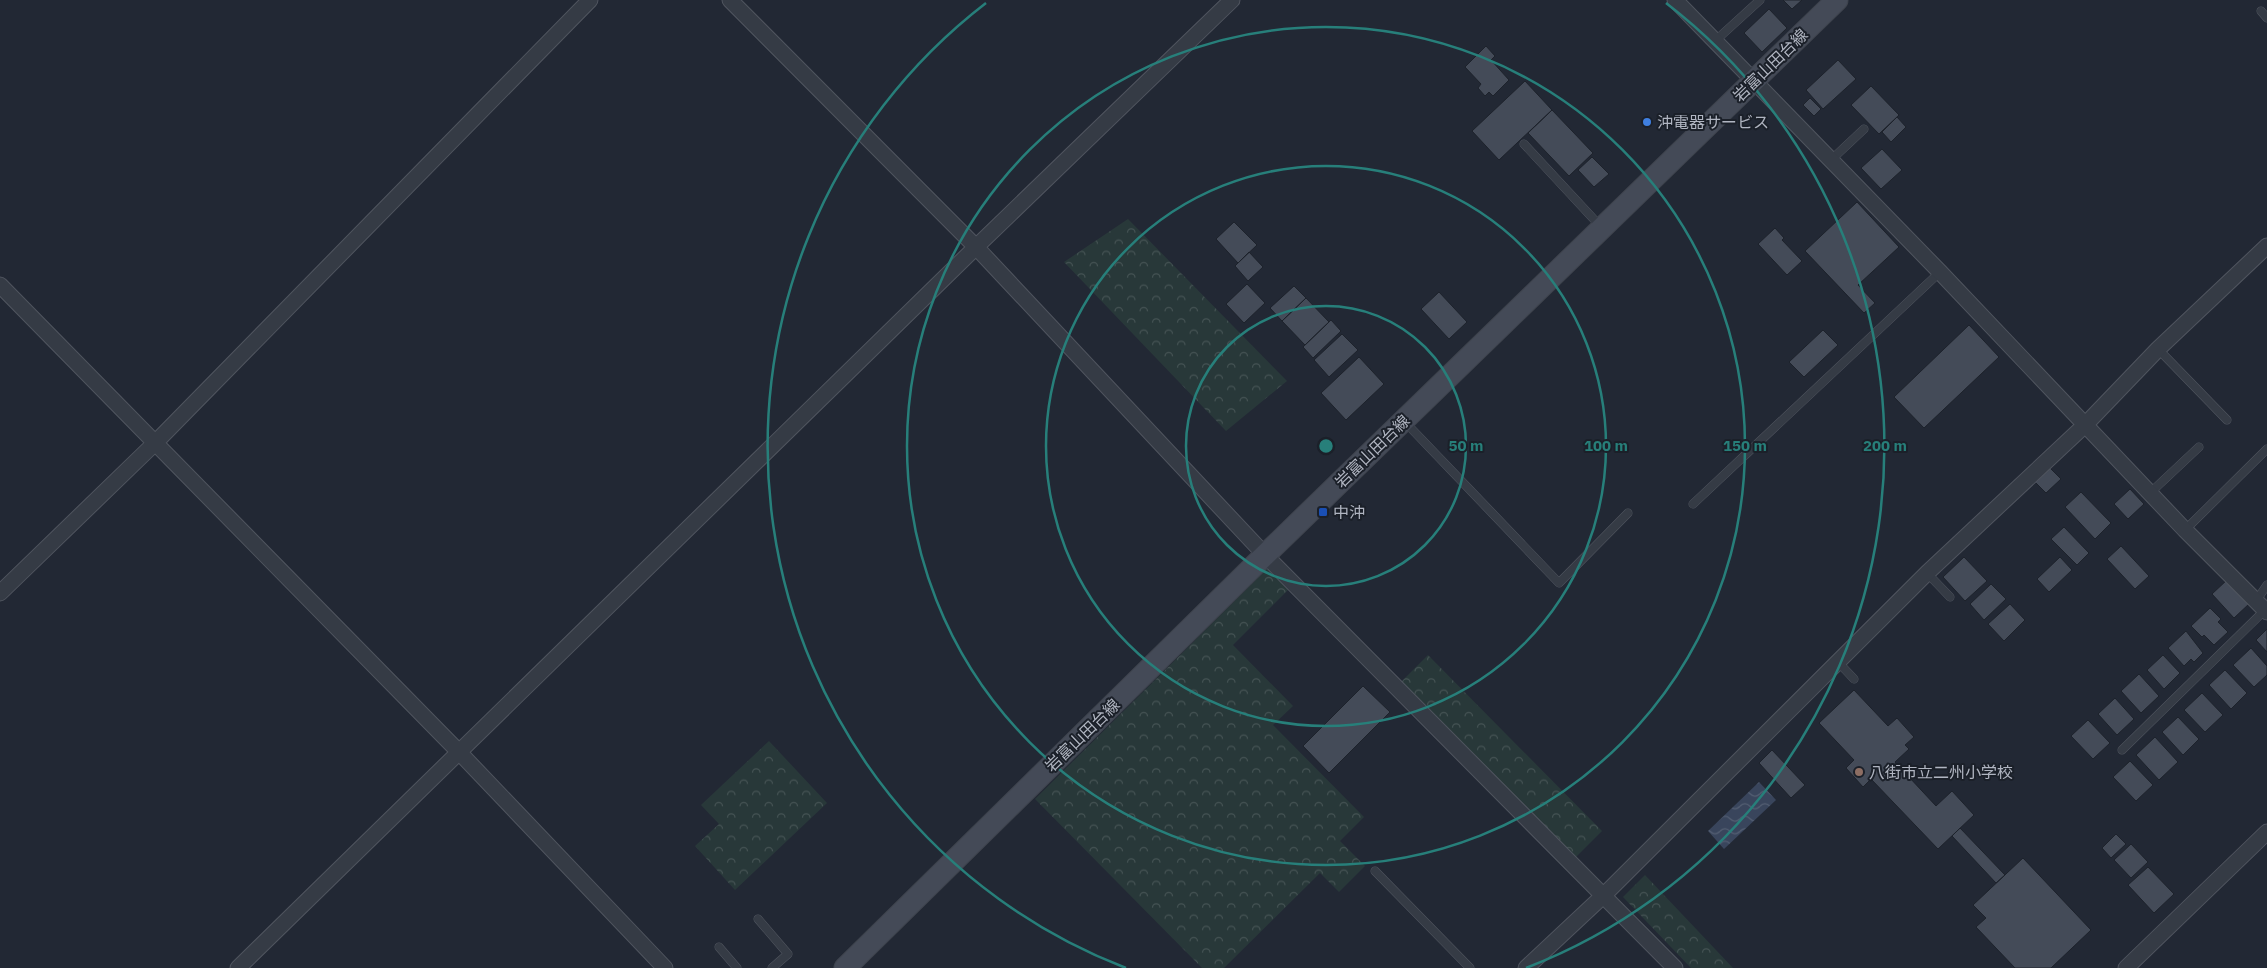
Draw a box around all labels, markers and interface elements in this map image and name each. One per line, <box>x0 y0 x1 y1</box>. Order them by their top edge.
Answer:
street label: 岩富山田台線 <box>1729 24 1811 106</box>
place label: 沖電器サービス <box>1657 112 1769 132</box>
marker: 沖電器サービス <box>1641 116 1653 128</box>
street label: 岩富山田台線 <box>1331 410 1413 492</box>
text: 50 m <box>1449 436 1483 455</box>
text: 100 m <box>1584 436 1628 455</box>
text: 150 m <box>1723 436 1767 455</box>
text: 200 m <box>1863 436 1907 455</box>
centre of rings <box>1317 437 1335 455</box>
place label: 中沖 <box>1333 502 1365 522</box>
marker: 中沖 <box>1317 506 1329 518</box>
street label: 岩富山田台線 <box>1041 694 1123 776</box>
place label: 八街市立二州小学校 <box>1869 762 2013 782</box>
marker: 八街市立二州小学校 <box>1853 766 1865 778</box>

